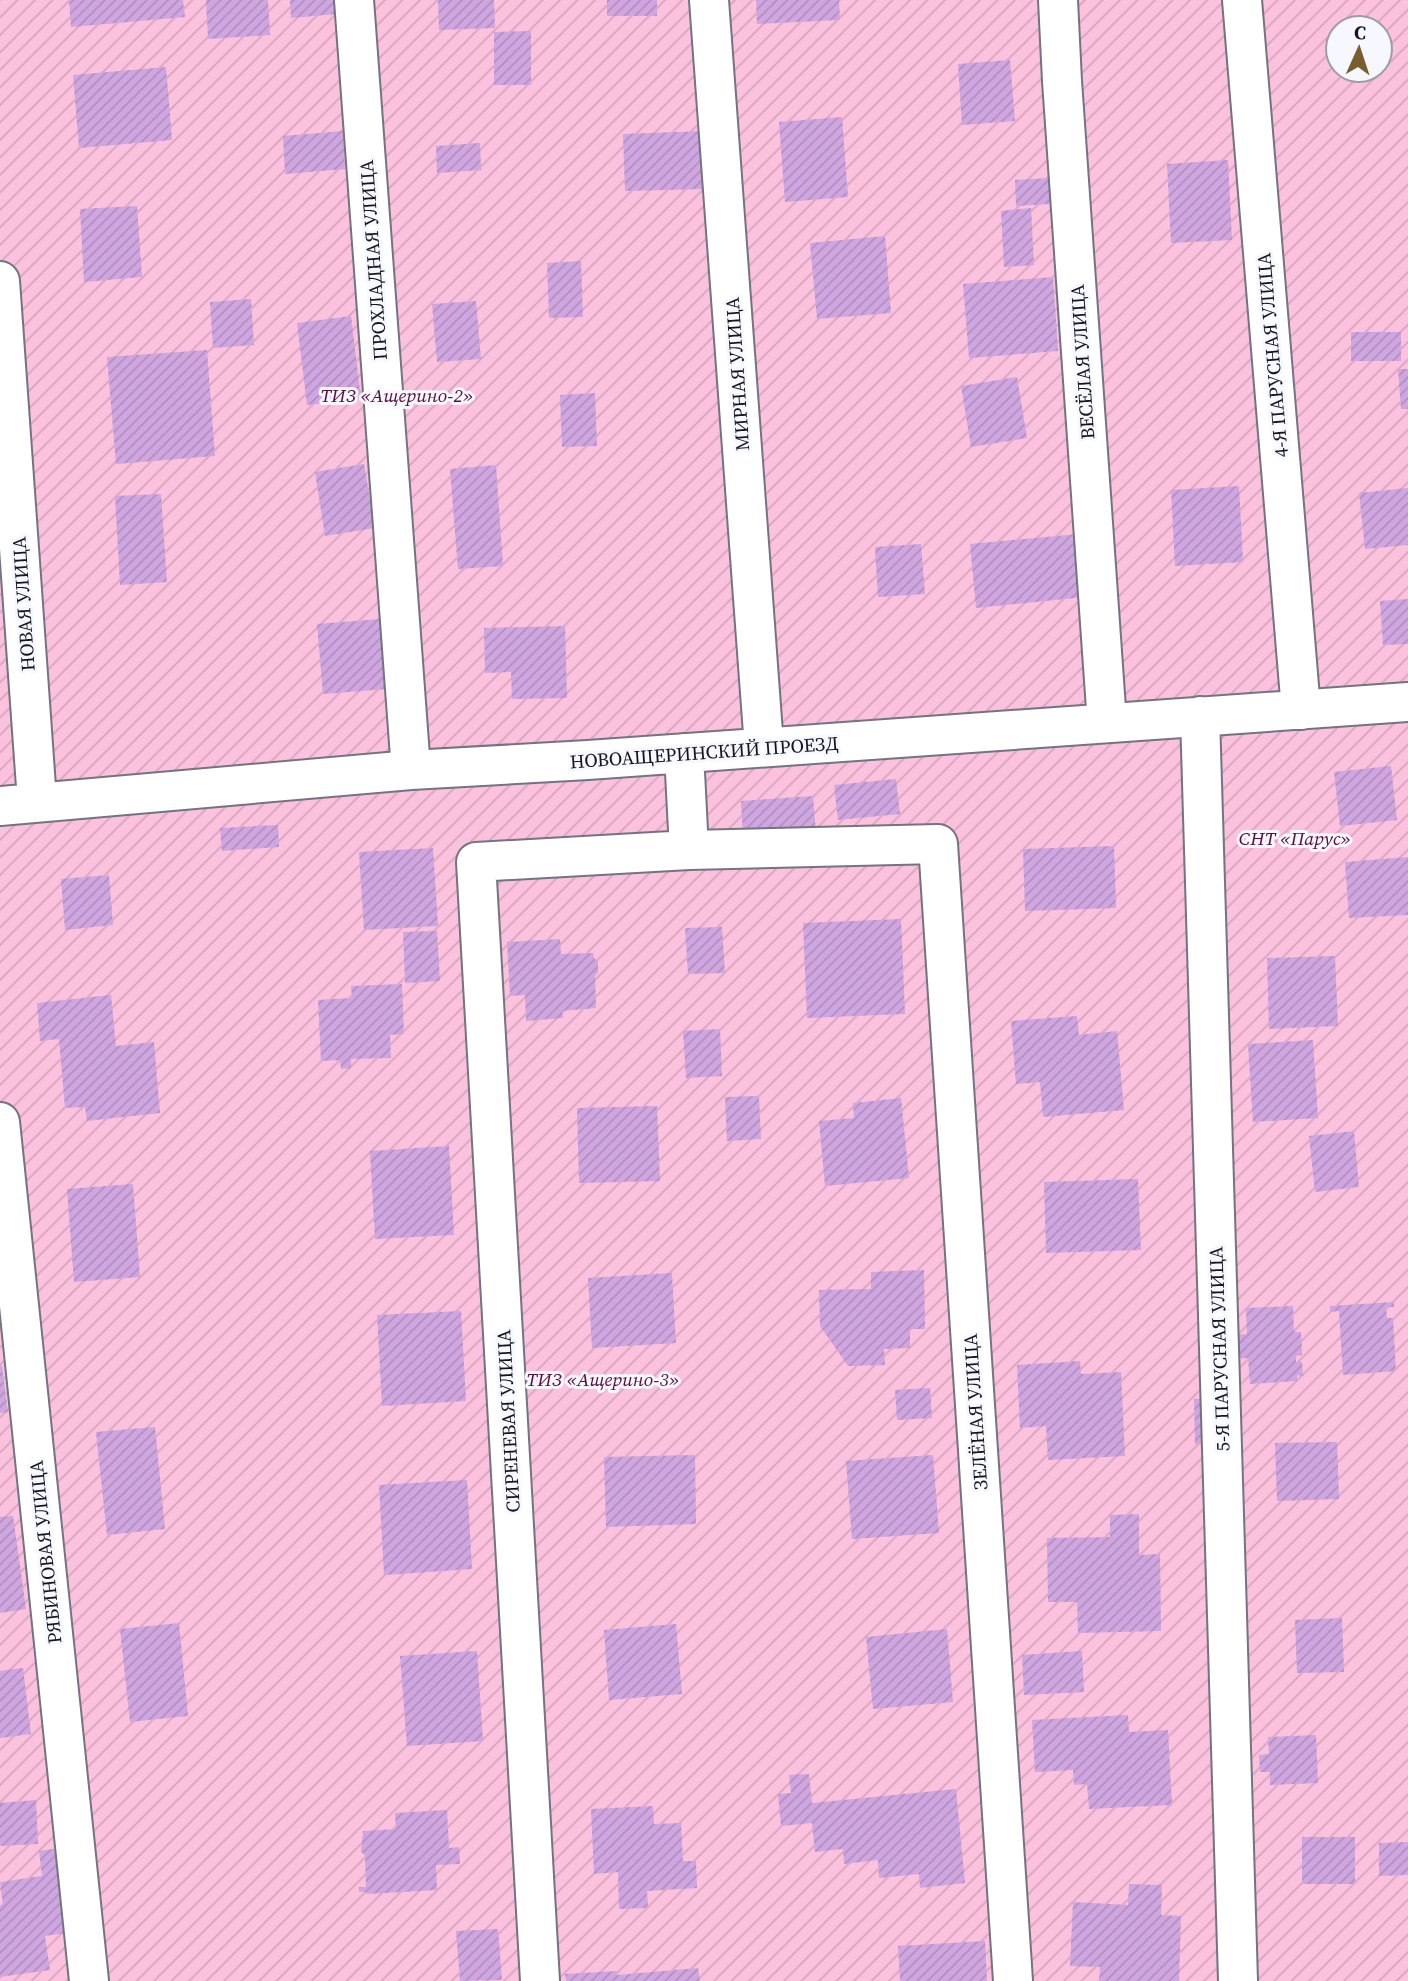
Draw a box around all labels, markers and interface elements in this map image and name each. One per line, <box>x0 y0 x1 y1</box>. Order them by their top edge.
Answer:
north arrow <box>1324 14 1394 84</box>
text: С <box>1353 19 1367 45</box>
street label: ПРОХЛАДНАЯ УЛИЦА <box>353 158 393 361</box>
street label: 4-Я ПАРУСНАЯ УЛИЦА <box>1250 251 1294 458</box>
street label: ВЕСЁЛАЯ УЛИЦА <box>1064 283 1100 440</box>
street label: МИРНАЯ УЛИЦА <box>719 296 755 452</box>
park label: ТИЗ «Ащерино-2» <box>320 382 474 408</box>
street label: НОВАЯ УЛИЦА <box>5 535 41 672</box>
street label: НОВОАЩЕРИНСКИЙ ПРОЕЗД <box>569 730 839 774</box>
park label: СНТ «Парус» <box>1239 825 1351 851</box>
street label: 5-Я ПАРУСНАЯ УЛИЦА <box>1202 1246 1236 1452</box>
street label: СИРЕНЕВАЯ УЛИЦА <box>490 1328 526 1513</box>
street label: ЗЕЛЁНАЯ УЛИЦА <box>957 1332 993 1491</box>
park label: ТИЗ «Ащерино-3» <box>526 1366 680 1392</box>
street label: РЯБИНОВАЯ УЛИЦА <box>22 1459 68 1645</box>

